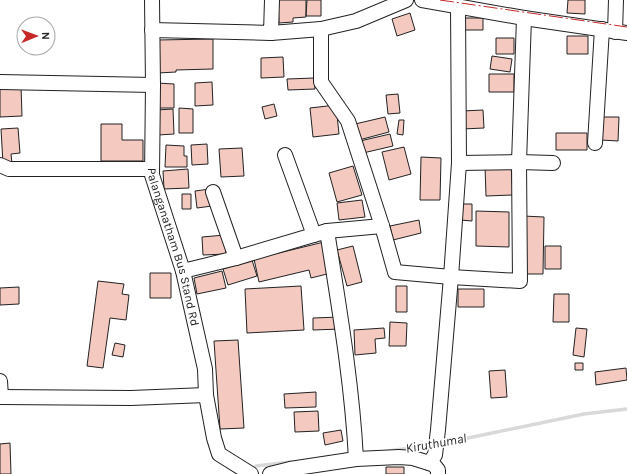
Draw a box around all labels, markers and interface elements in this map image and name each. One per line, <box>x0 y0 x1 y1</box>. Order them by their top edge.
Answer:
north arrow <box>16 16 56 56</box>
text: N <box>39 32 52 40</box>
street label: Palanganatham Bus Stand Rd <box>145 168 202 327</box>
water label: Kiruthumal <box>404 430 468 456</box>

